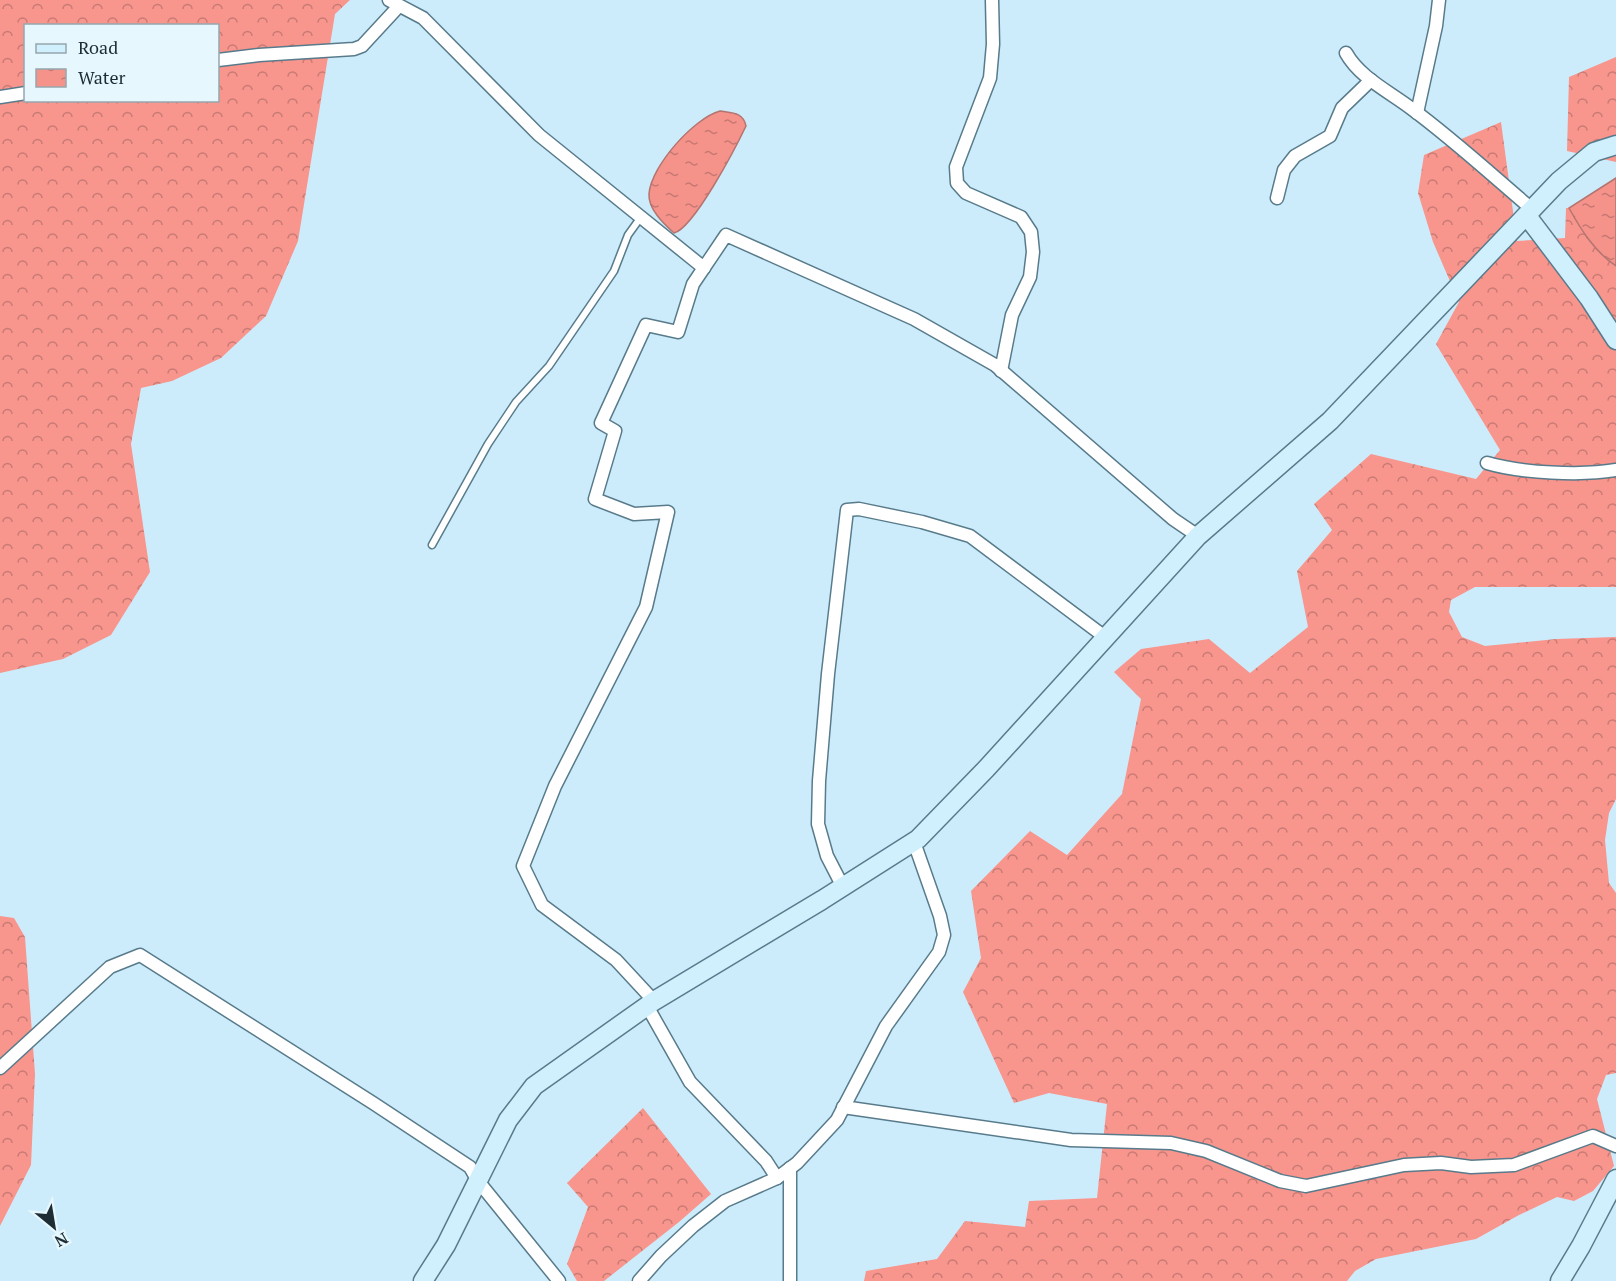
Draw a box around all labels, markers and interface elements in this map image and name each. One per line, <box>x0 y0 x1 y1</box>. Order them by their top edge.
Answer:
legend <box>24 24 219 102</box>
text: Road <box>78 35 118 59</box>
text: Water <box>78 65 125 89</box>
north arrow <box>24 1197 84 1257</box>
text: N <box>51 1227 72 1253</box>

